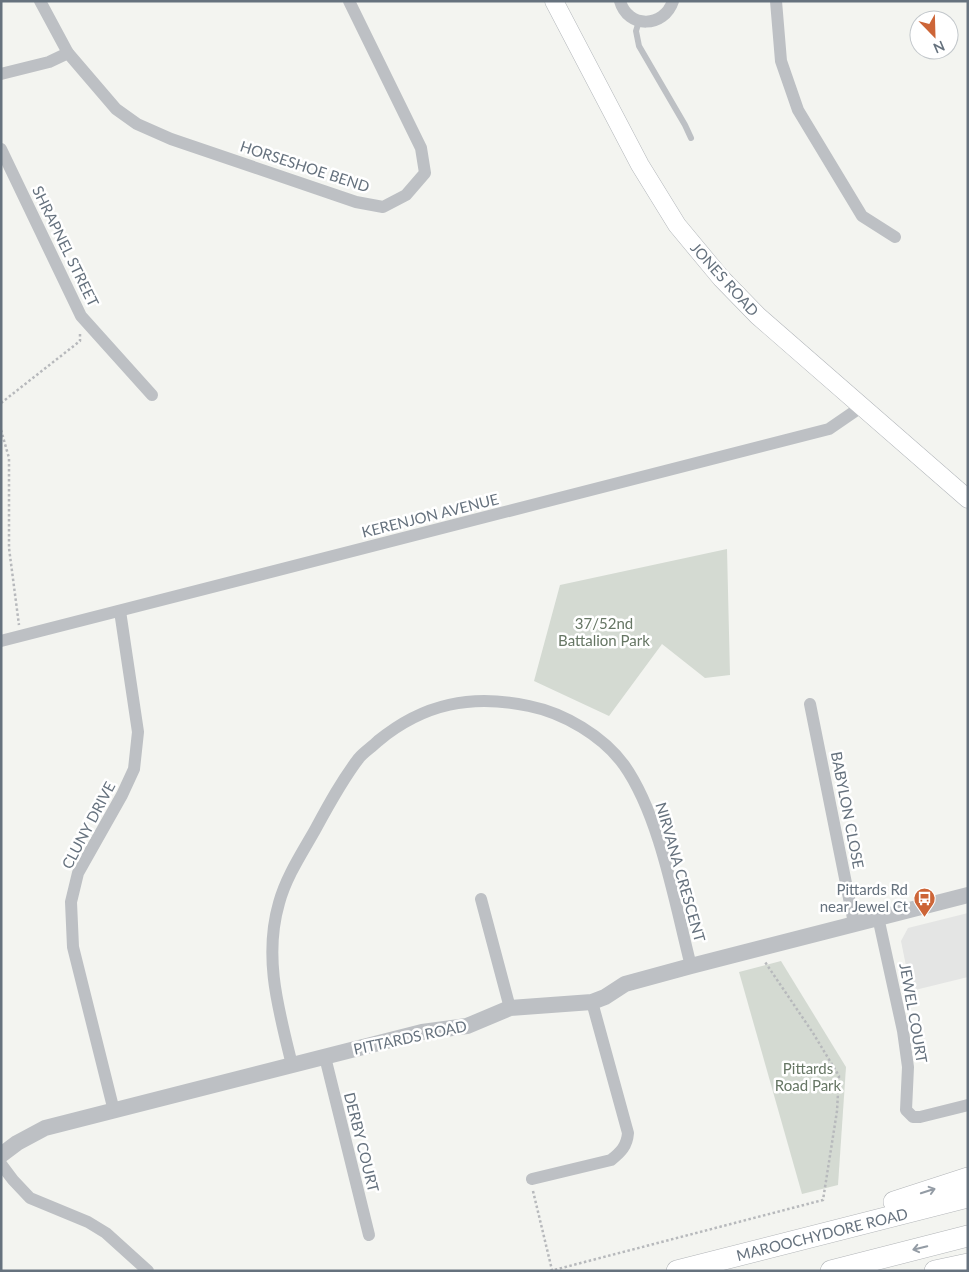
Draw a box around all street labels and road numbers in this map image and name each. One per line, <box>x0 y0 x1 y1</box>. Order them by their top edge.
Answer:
street label: HORSESHOE BEND <box>238 137 372 195</box>
street label: SHRAPNEL STREET <box>29 183 103 309</box>
street label: JONES ROAD <box>687 238 763 320</box>
street label: KERENJON AVENUE <box>360 489 500 541</box>
street label: BABYLON CLOSE <box>828 750 868 870</box>
street label: CLUNY DRIVE <box>57 778 119 872</box>
street label: NIRVANA CRESCENT <box>652 800 710 944</box>
street label: JEWEL COURT <box>896 962 932 1064</box>
street label: PITTARDS ROAD <box>352 1016 468 1058</box>
street label: DERBY COURT <box>341 1090 383 1194</box>
street label: MAROOCHYDORE ROAD <box>734 1204 910 1264</box>

